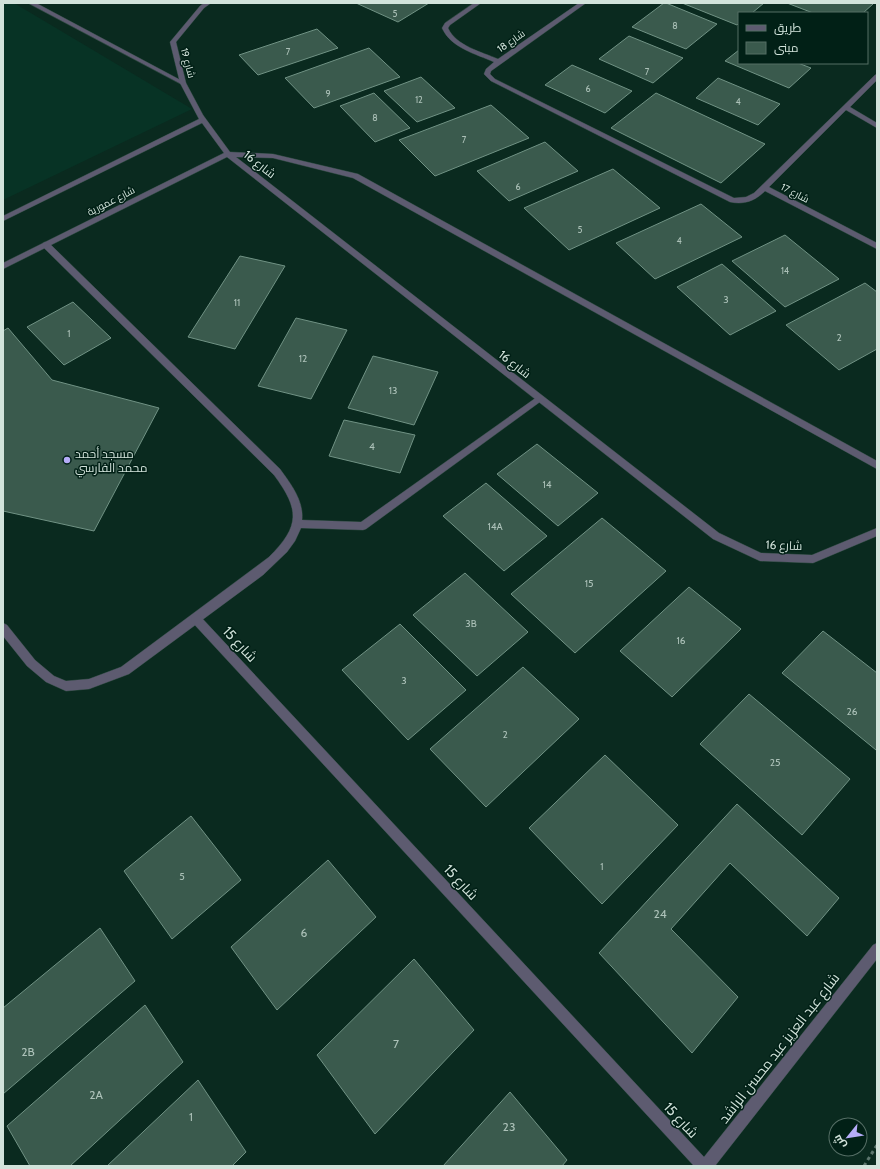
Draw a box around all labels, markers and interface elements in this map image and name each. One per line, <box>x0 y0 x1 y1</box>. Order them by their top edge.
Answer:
house number: 5 <box>393 8 398 19</box>
legend <box>738 12 868 64</box>
house number: 8 <box>672 20 678 31</box>
text: طريق <box>774 20 802 35</box>
street label: شارع 18 <box>495 27 527 55</box>
text: مبنى <box>774 40 799 55</box>
house number: 7 <box>286 46 291 57</box>
street label: شارع 19 <box>178 47 198 79</box>
house number: 7 <box>645 66 650 77</box>
house number: 6 <box>585 83 591 94</box>
house number: 9 <box>325 88 331 99</box>
house number: 12 <box>415 94 423 105</box>
house number: 4 <box>735 96 741 107</box>
house number: 8 <box>372 112 378 123</box>
house number: 7 <box>462 134 467 145</box>
street label: شارع 16 <box>240 147 279 182</box>
street label: شارع 17 <box>779 180 811 206</box>
house number: 6 <box>515 181 521 192</box>
street label: شارع عمورية <box>85 183 137 219</box>
house number: 5 <box>578 224 583 235</box>
house number: 4 <box>676 235 682 246</box>
house number: 14 <box>781 265 789 276</box>
house number: 3 <box>723 293 729 306</box>
house number: 11 <box>234 296 240 309</box>
house number: 1 <box>67 327 71 340</box>
house number: 2 <box>836 331 842 344</box>
street label: شارع 16 <box>495 347 534 382</box>
house number: 12 <box>299 352 307 365</box>
house number: 13 <box>389 384 397 397</box>
house number: 4 <box>369 440 375 453</box>
place label: مسجد أحمد محمد الفارسي <box>75 446 147 478</box>
marker: مسجد أحمد محمد الفارسي <box>62 455 72 465</box>
house number: 14 <box>542 478 552 491</box>
house number: 14A <box>487 520 503 533</box>
street label: شارع 16 <box>765 537 803 554</box>
house number: 15 <box>585 577 593 590</box>
house number: 3B <box>465 617 477 630</box>
street label: شارع 15 <box>219 622 261 666</box>
house number: 16 <box>677 634 686 647</box>
house number: 3 <box>401 674 407 687</box>
house number: 26 <box>847 705 858 718</box>
house number: 2 <box>502 728 508 741</box>
house number: 25 <box>770 756 780 769</box>
street label: شارع 15 <box>440 860 482 904</box>
house number: 1 <box>600 860 604 873</box>
house number: 5 <box>179 870 185 883</box>
house number: 24 <box>653 906 667 921</box>
house number: 6 <box>301 925 308 940</box>
street label: شارع عبد العزيز عبد محسن الراشد <box>715 969 843 1127</box>
house number: 7 <box>393 1036 399 1051</box>
house number: 2B <box>21 1044 35 1059</box>
house number: 2A <box>89 1087 103 1102</box>
street label: شارع 15 <box>660 1098 702 1142</box>
house number: 1 <box>189 1109 193 1124</box>
north arrow <box>828 1117 868 1157</box>
house number: 23 <box>503 1119 515 1134</box>
text: ش <box>830 1132 849 1152</box>

